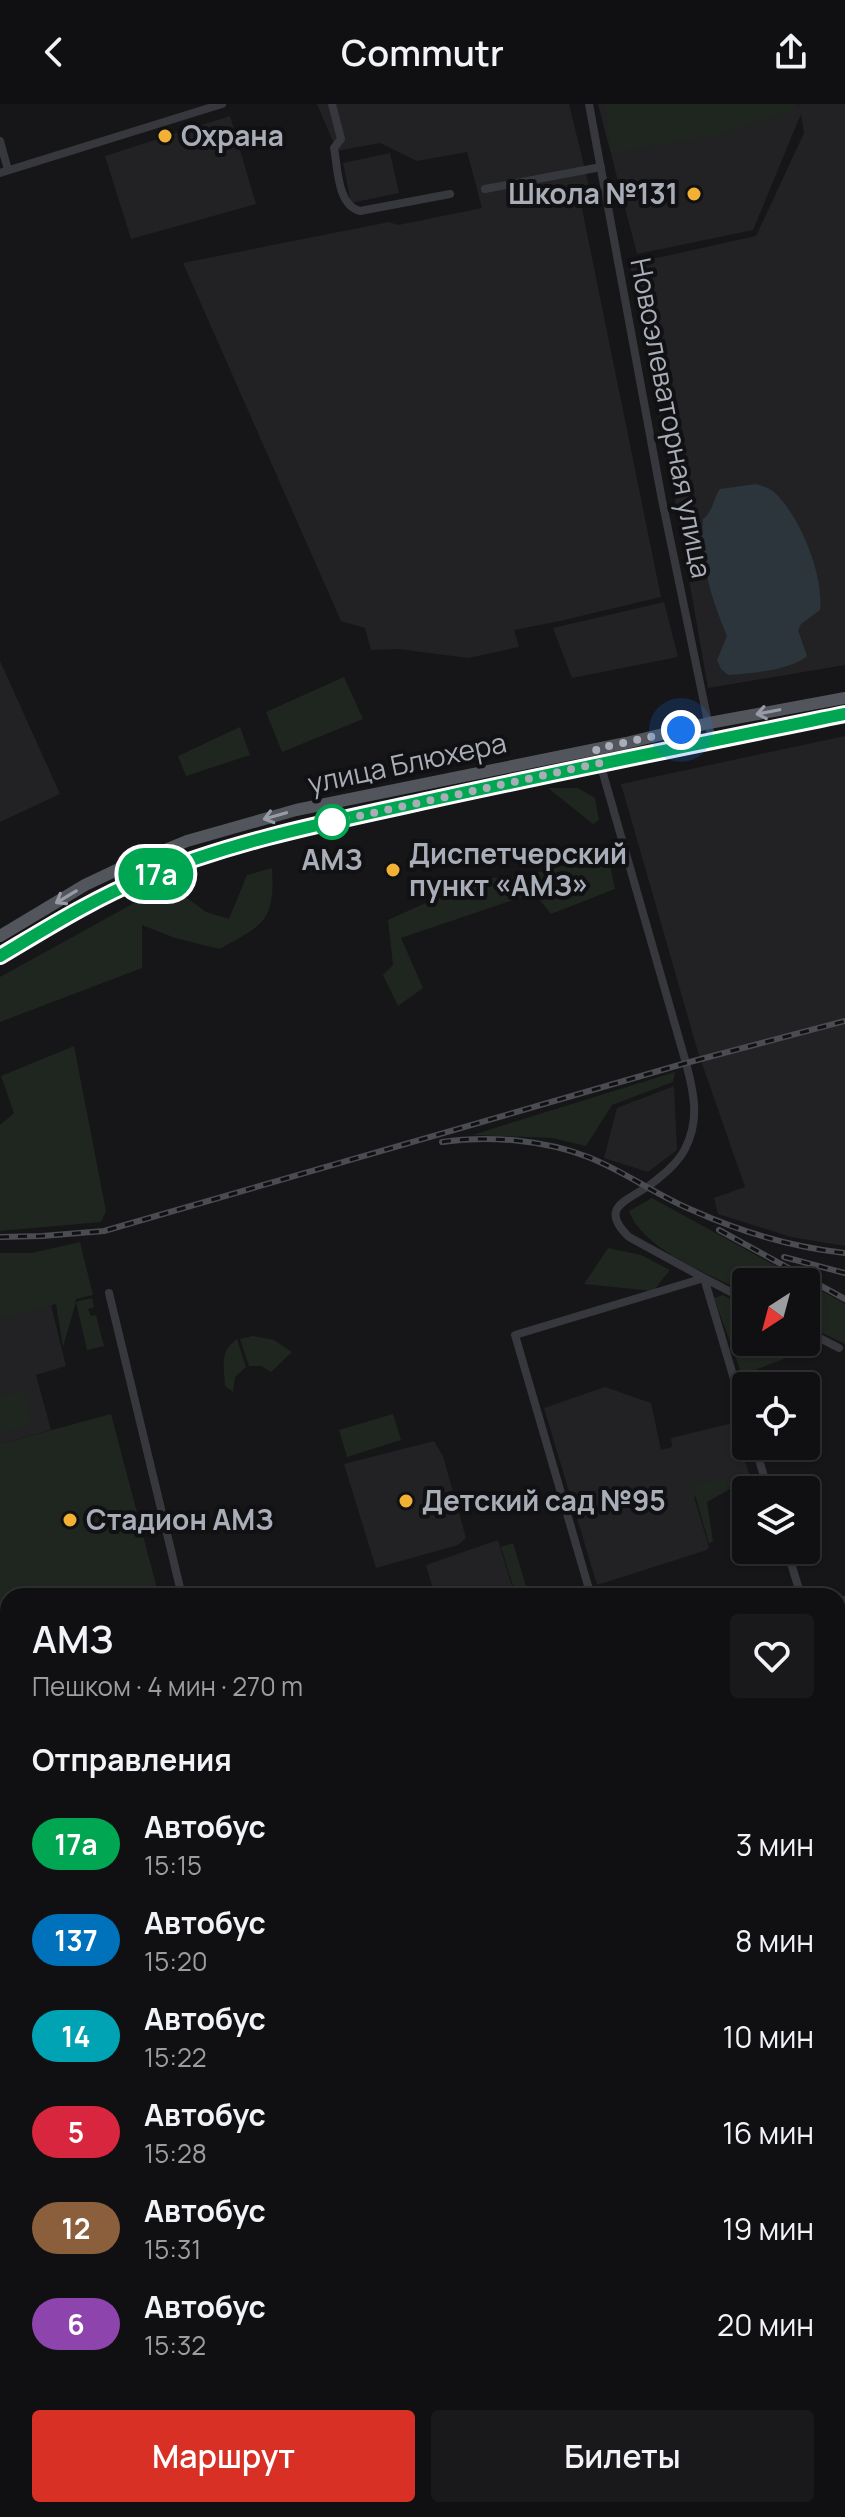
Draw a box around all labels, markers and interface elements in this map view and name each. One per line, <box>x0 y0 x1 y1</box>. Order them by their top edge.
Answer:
text: Commutr <box>341 28 504 77</box>
icon: back <box>32 30 76 74</box>
icon: share <box>769 30 813 74</box>
place label: Охрана <box>181 116 284 154</box>
marker: Охрана <box>156 127 174 145</box>
place label: Школа №131 <box>508 174 678 212</box>
marker: Школа №131 <box>685 185 703 203</box>
street label: Новоэлеваторная улица <box>622 255 722 581</box>
one-way arrow <box>756 705 782 720</box>
your location <box>661 710 701 750</box>
street label: улица Блюхера <box>304 722 510 802</box>
marker: АМЗ <box>315 805 349 839</box>
one-way arrow <box>263 810 289 825</box>
place label: Диспетчерский пункт «АМЗ» <box>409 834 627 904</box>
place label: АМЗ <box>302 840 362 878</box>
line badge: 17a <box>110 848 202 900</box>
text: 17a <box>134 855 178 893</box>
marker: Диспетчерский пункт «АМЗ» <box>384 861 402 879</box>
one-way arrow <box>55 889 78 905</box>
north arrow <box>732 1268 820 1356</box>
map controls <box>732 1268 820 1564</box>
button: locate <box>732 1372 820 1460</box>
button: layers <box>732 1476 820 1564</box>
place label: Детский сад №95 <box>422 1481 666 1519</box>
marker: Детский сад №95 <box>397 1492 415 1510</box>
place label: Стадион АМЗ <box>86 1500 273 1538</box>
marker: Стадион АМЗ <box>61 1511 79 1529</box>
text: АМЗ <box>32 1612 113 1664</box>
button: heart <box>730 1614 814 1698</box>
text: Пешком · 4 мин · 270 m <box>32 1668 303 1704</box>
text: Отправления <box>32 1739 232 1780</box>
text: Автобус <box>144 1806 266 1847</box>
text: 3 мин <box>736 1824 814 1865</box>
text: 17a <box>54 1825 98 1863</box>
text: 15:15 <box>144 1847 202 1883</box>
text: Автобус <box>144 1902 266 1943</box>
text: 8 мин <box>735 1920 814 1961</box>
text: 137 <box>54 1921 98 1959</box>
text: 15:20 <box>144 1943 208 1979</box>
text: Автобус <box>144 1998 266 2039</box>
text: 10 мин <box>722 2016 814 2057</box>
text: 14 <box>61 2017 91 2055</box>
text: 15:22 <box>144 2039 207 2075</box>
text: Автобус <box>144 2094 266 2135</box>
text: 16 мин <box>722 2112 814 2153</box>
text: 5 <box>68 2113 84 2151</box>
text: 15:28 <box>144 2135 207 2171</box>
text: Автобус <box>144 2190 266 2231</box>
text: 19 мин <box>722 2208 814 2249</box>
text: 12 <box>62 2209 90 2247</box>
text: 15:31 <box>144 2231 201 2267</box>
text: Автобус <box>144 2286 266 2327</box>
text: 20 мин <box>717 2304 814 2345</box>
text: 6 <box>67 2305 85 2343</box>
text: 15:32 <box>144 2327 206 2363</box>
button: Маршрут <box>32 2410 415 2502</box>
button: Билеты <box>431 2410 814 2502</box>

